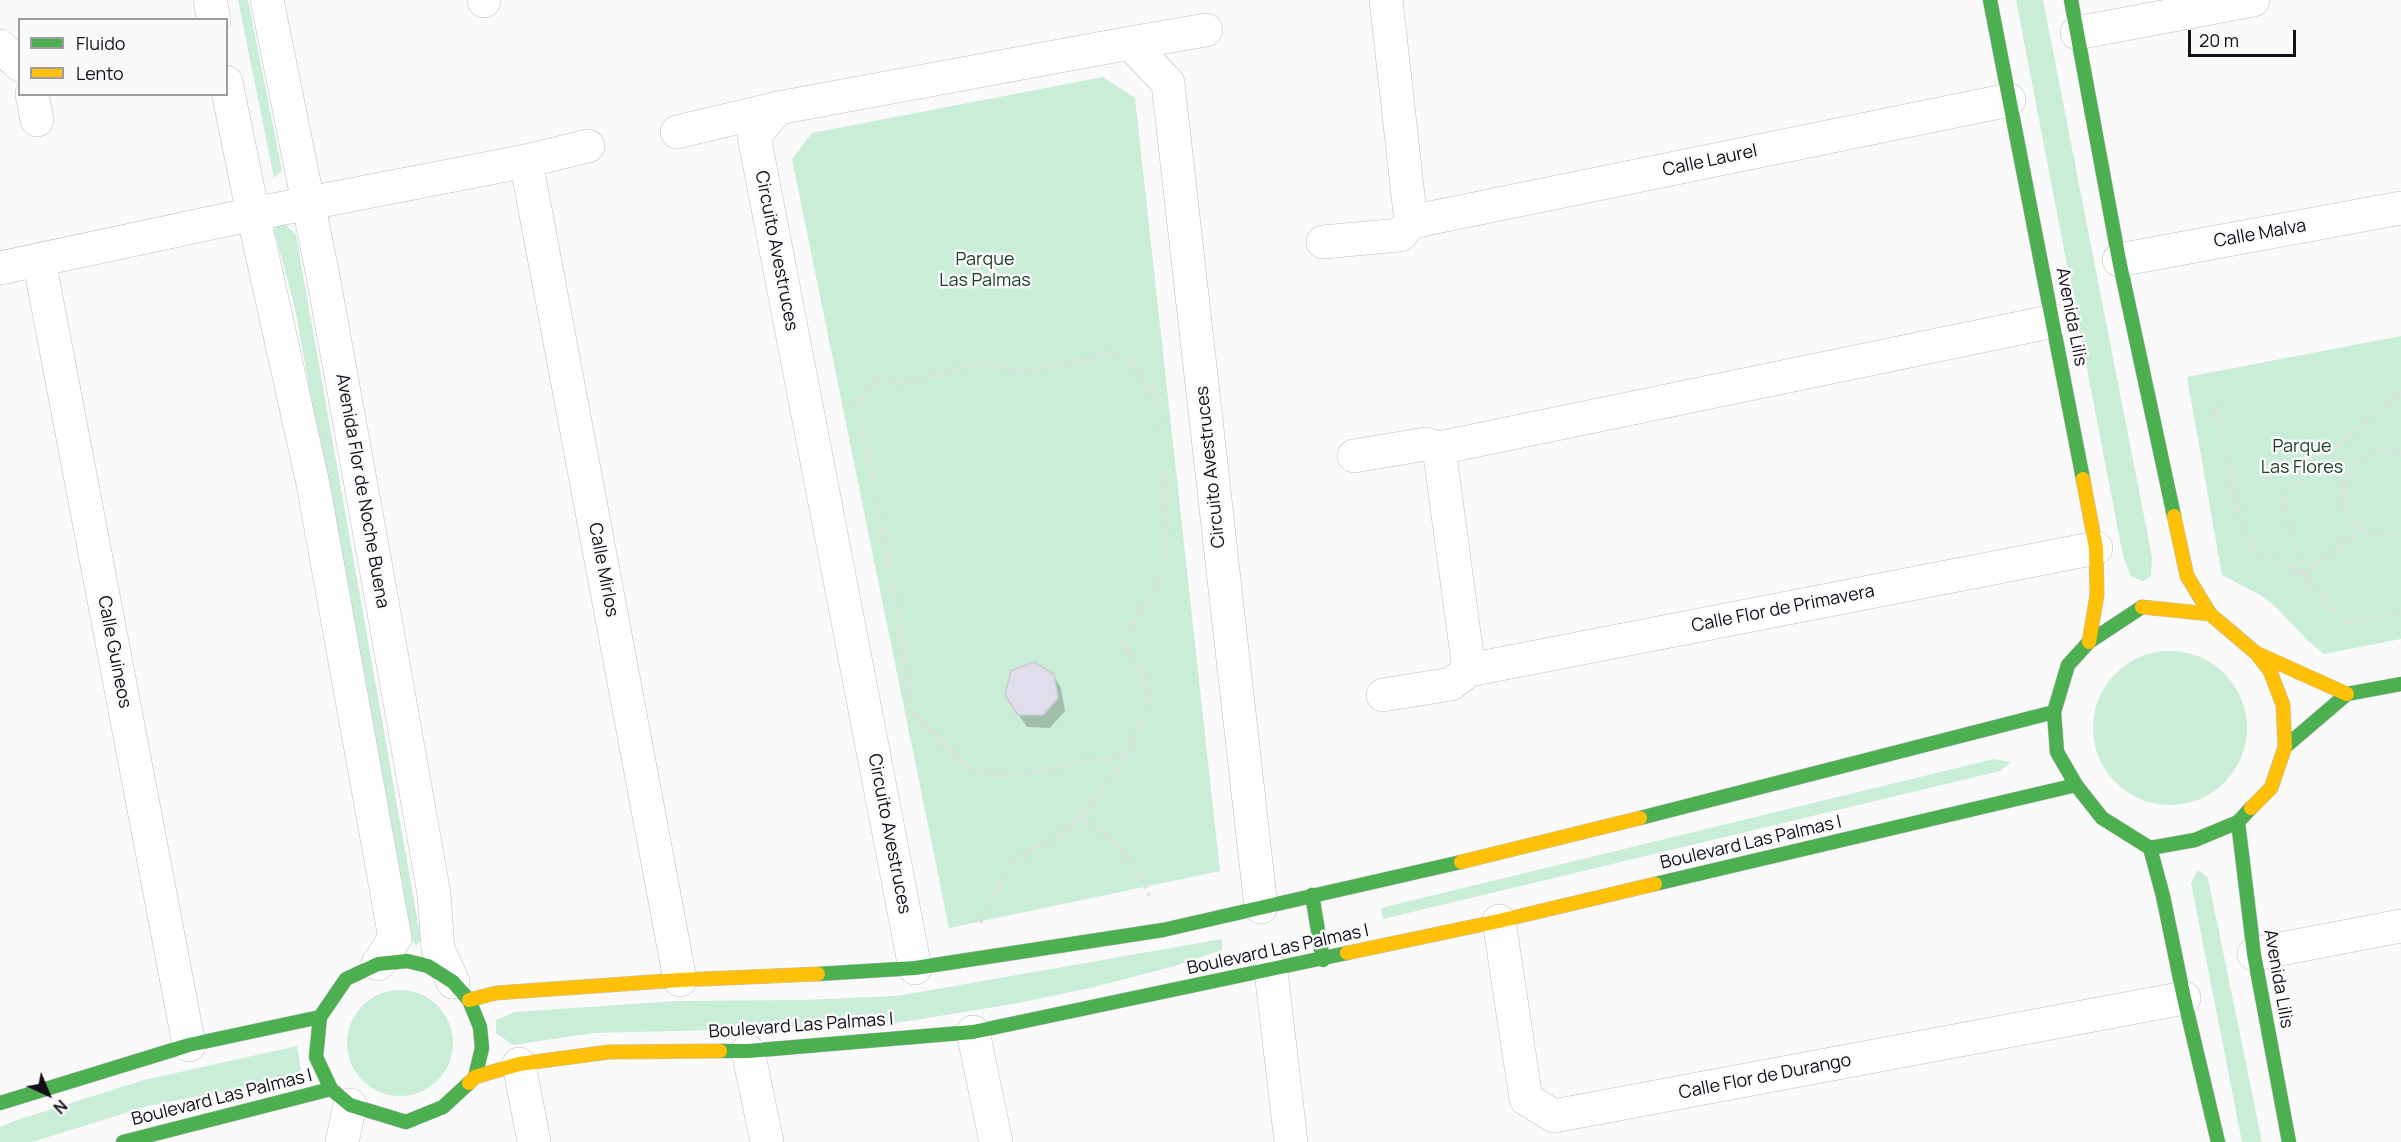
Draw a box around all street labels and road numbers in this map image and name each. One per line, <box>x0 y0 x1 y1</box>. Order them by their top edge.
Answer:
street label: Calle Laurel <box>1661 140 1759 182</box>
street label: Circuito Avestruces <box>750 169 802 333</box>
street label: Calle Malva <box>2212 215 2308 253</box>
street label: Avenida Lilis <box>2051 266 2091 368</box>
street label: Avenida Flor de Noche Buena <box>331 372 393 610</box>
street label: Circuito Avestruces <box>1192 385 1230 549</box>
street label: Calle Mirlos <box>583 521 623 619</box>
street label: Calle Flor de Primavera <box>1690 581 1876 637</box>
street label: Calle Guineos <box>93 594 135 710</box>
street label: Circuito Avestruces <box>863 752 915 916</box>
street label: Boulevard Las Palmas I <box>1658 812 1844 874</box>
street label: Boulevard Las Palmas I <box>1185 920 1371 980</box>
street label: Avenida Lilis <box>2259 928 2297 1030</box>
street label: Boulevard Las Palmas I <box>708 1009 894 1043</box>
street label: Calle Flor de Durango <box>1677 1050 1853 1104</box>
street label: Boulevard Las Palmas I <box>129 1065 315 1131</box>

